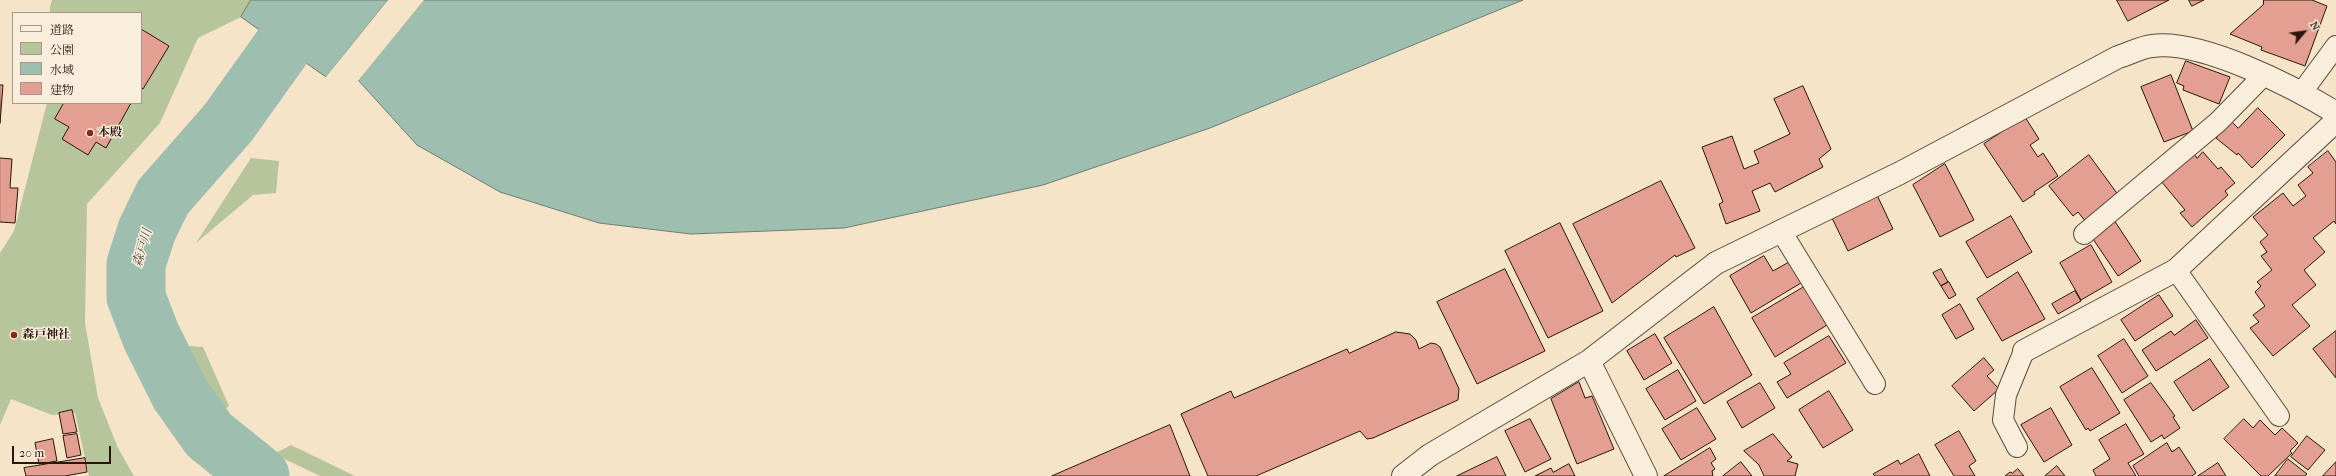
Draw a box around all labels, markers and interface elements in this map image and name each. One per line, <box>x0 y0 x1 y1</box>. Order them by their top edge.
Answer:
legend <box>12 12 142 104</box>
north arrow <box>2284 12 2324 52</box>
text: N <box>2307 19 2323 33</box>
text: 道路 <box>50 23 74 37</box>
text: 公園 <box>50 43 74 57</box>
text: 水域 <box>50 63 74 77</box>
text: 建物 <box>50 83 74 97</box>
place label: 本殿 <box>98 126 122 140</box>
marker: 本殿 <box>85 128 95 138</box>
water label: 森戸川 <box>130 227 156 269</box>
place label: 森戸神社 <box>22 328 70 342</box>
marker: 森戸神社 <box>9 330 19 340</box>
scale bar <box>14 438 113 464</box>
text: 20 m <box>19 446 44 460</box>

